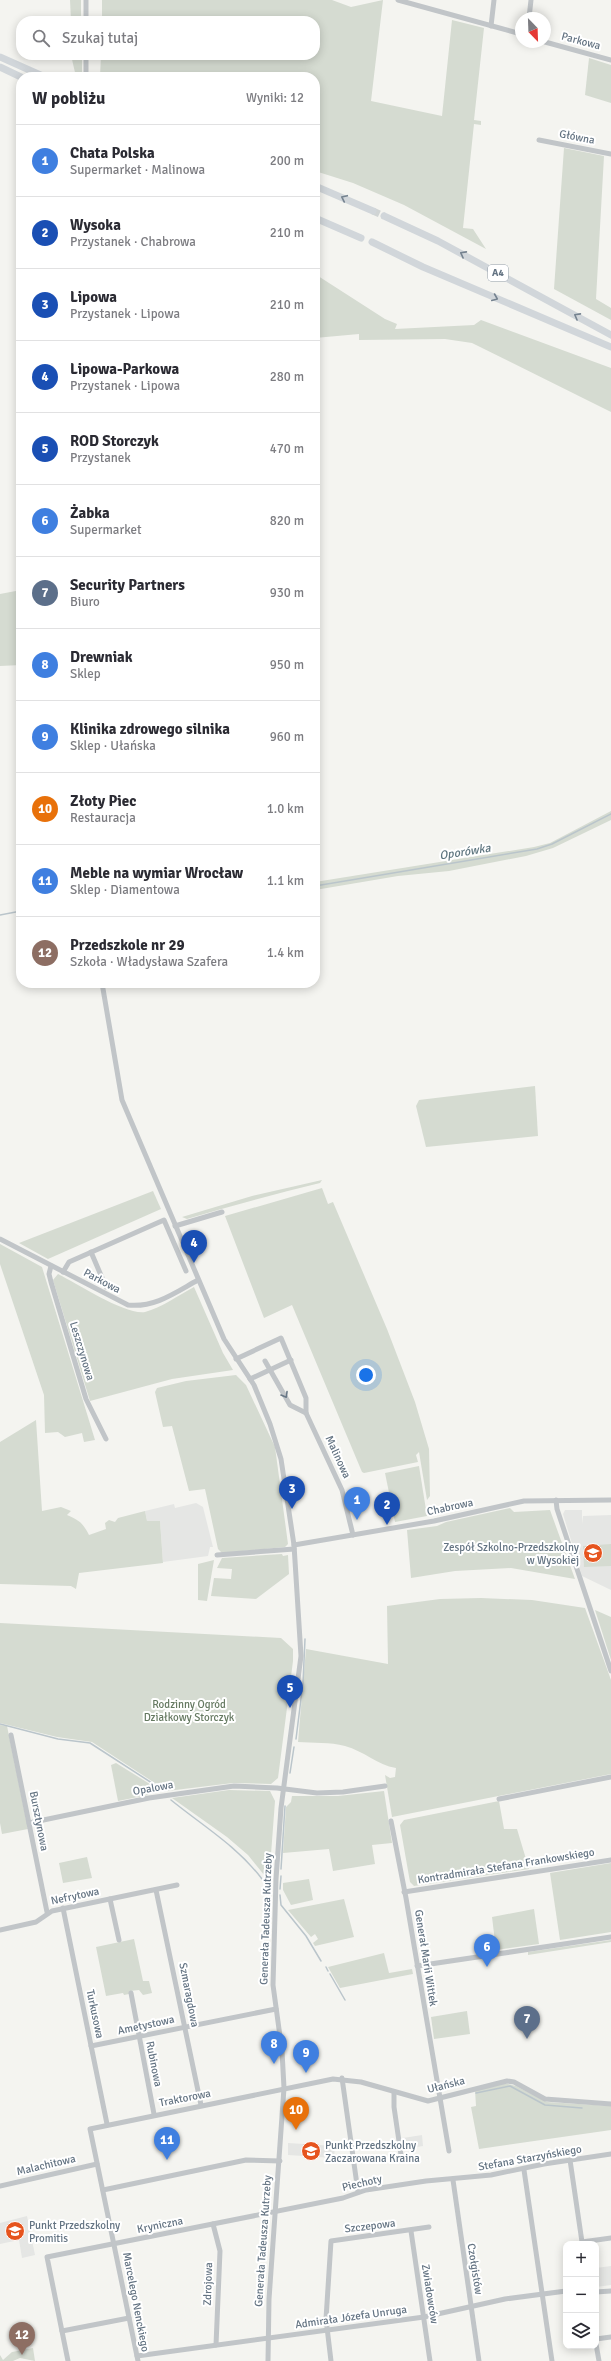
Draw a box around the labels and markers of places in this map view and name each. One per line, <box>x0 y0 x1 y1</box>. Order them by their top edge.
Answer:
pin: 4 <box>181 1230 207 1263</box>
pin: 3 <box>279 1476 305 1509</box>
pin: 1 <box>344 1487 370 1520</box>
pin: 2 <box>374 1492 400 1525</box>
place label: Zespół Szkolno-Przedszkolny w Wysokiej <box>443 1541 580 1567</box>
school or university icon: Zespół Szkolno-Przedszkolny w Wysokiej <box>582 1542 604 1564</box>
pin: 5 <box>277 1675 303 1708</box>
pin: 6 <box>474 1934 500 1967</box>
pin: 7 <box>514 2006 540 2039</box>
pin: 8 <box>261 2031 287 2064</box>
pin: 9 <box>293 2040 319 2073</box>
pin: 10 <box>283 2097 309 2130</box>
pin: 11 <box>154 2127 180 2160</box>
place label: Punkt Przedszkolny Zaczarowana Kraina <box>325 2139 420 2165</box>
school or university icon: Punkt Przedszkolny Zaczarowana Kraina <box>300 2140 322 2162</box>
place label: Punkt Przedszkolny Promitis <box>29 2219 121 2245</box>
school or university icon: Punkt Przedszkolny Promitis <box>4 2220 26 2242</box>
pin: 12 <box>9 2322 35 2355</box>

